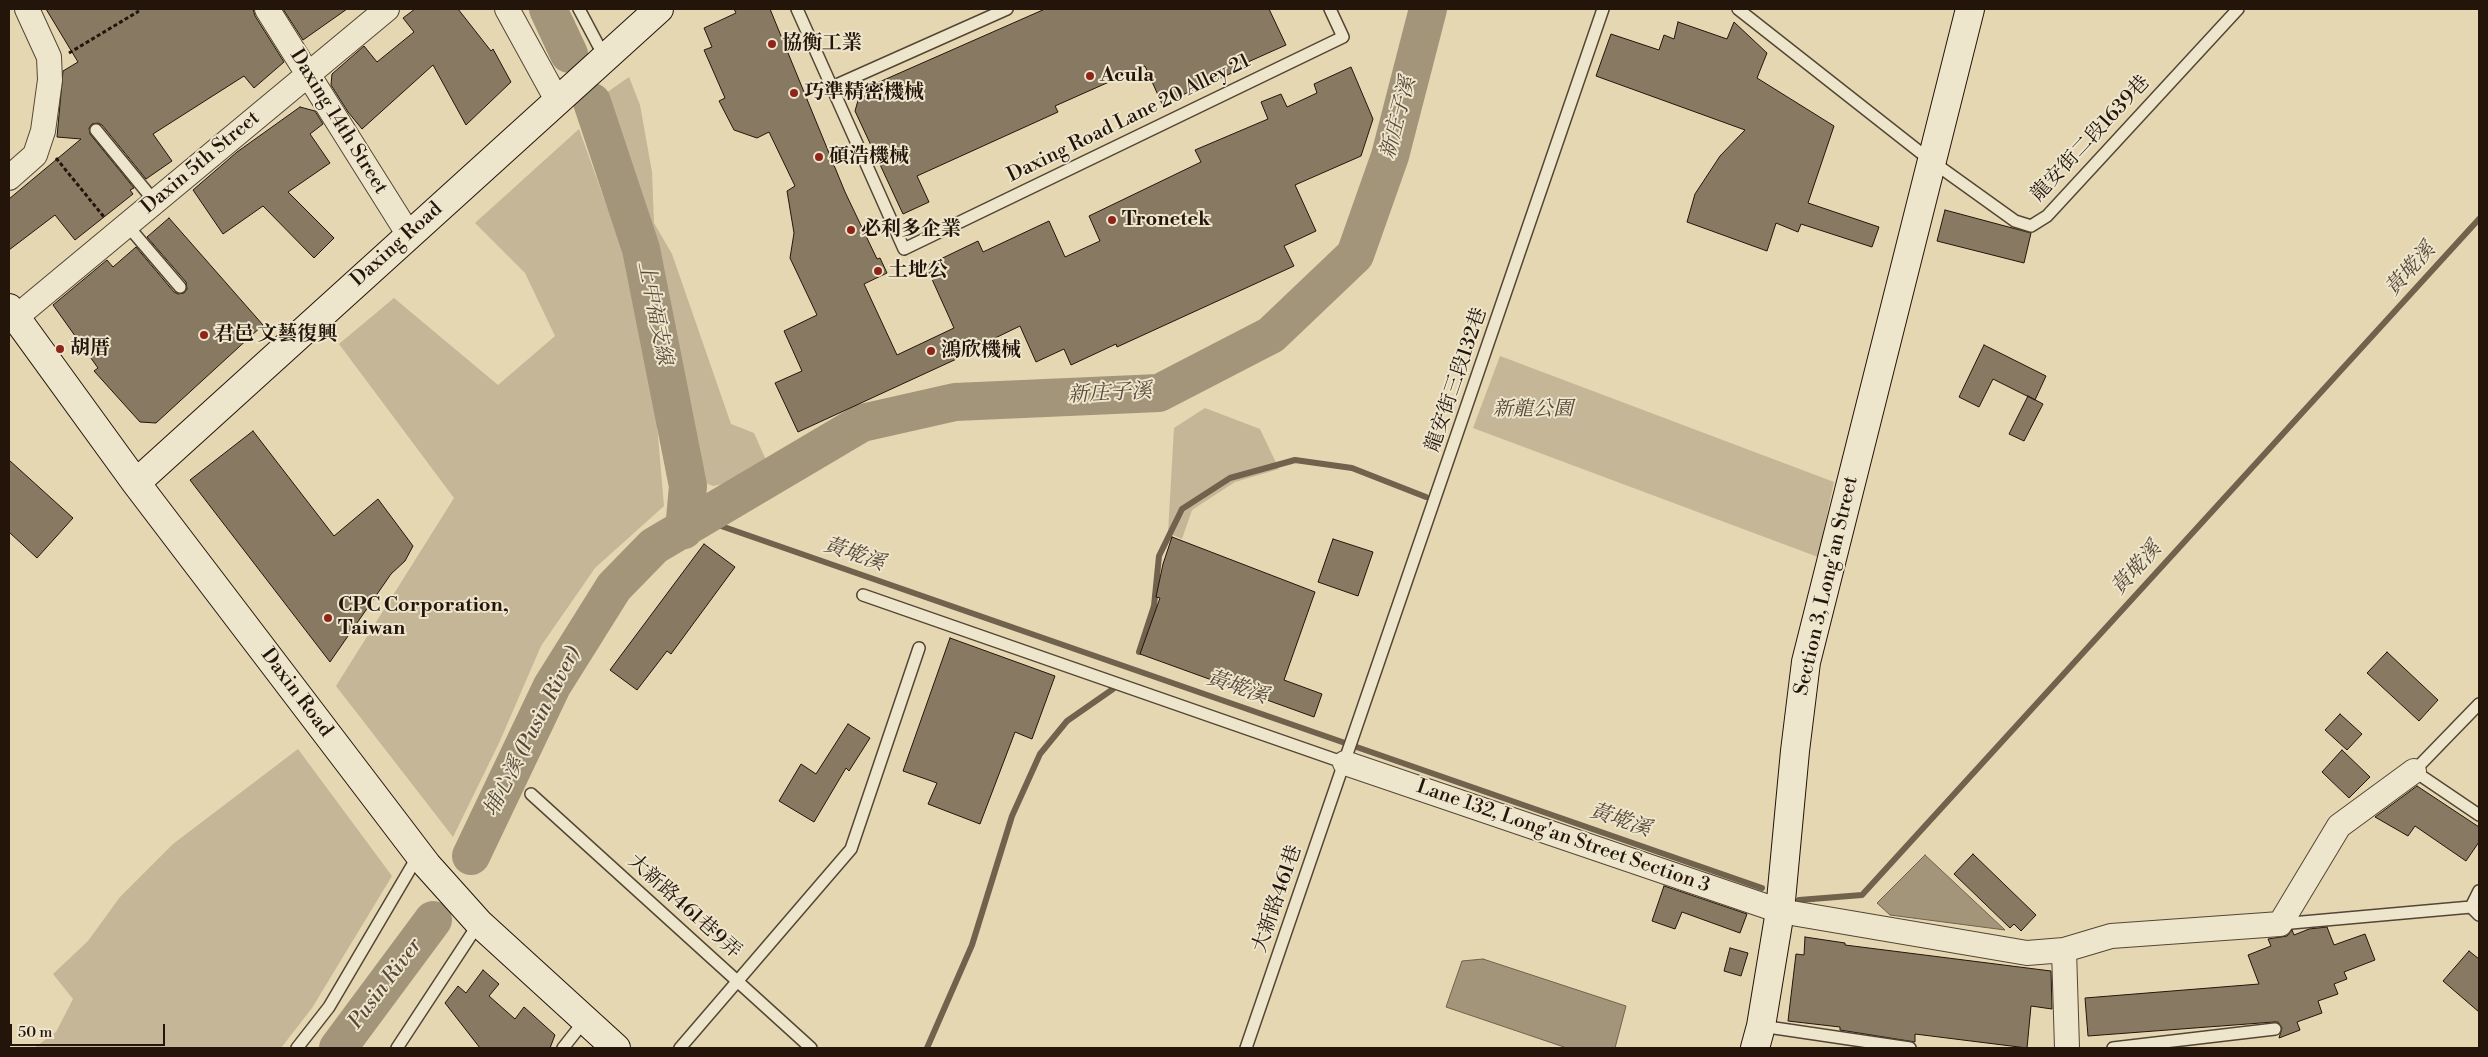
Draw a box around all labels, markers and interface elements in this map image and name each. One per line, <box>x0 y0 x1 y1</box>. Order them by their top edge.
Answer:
place label: 協衡工業 <box>782 32 862 56</box>
marker: 協衡工業 <box>766 38 778 50</box>
street label: Daxing 14th Street <box>284 45 392 199</box>
street label: Daxing Road Lane 20 Alley 21 <box>1004 50 1254 188</box>
place label: Acula <box>1100 64 1154 88</box>
marker: Acula <box>1084 70 1096 82</box>
street label: 龍安街二段1639巷 <box>2027 71 2155 207</box>
water label: 新庄子溪 <box>1376 74 1422 162</box>
place label: 巧準精密機械 <box>804 81 924 105</box>
marker: 巧準精密機械 <box>788 87 800 99</box>
street label: Daxin 5th Street <box>137 107 265 219</box>
place label: 碩浩機械 <box>829 145 909 169</box>
marker: 碩浩機械 <box>813 151 825 163</box>
street label: Daxing Road <box>346 198 448 292</box>
place label: Tronetek <box>1122 208 1210 232</box>
marker: Tronetek <box>1106 214 1118 226</box>
place label: 必利多企業 <box>861 218 961 242</box>
marker: 必利多企業 <box>845 224 857 236</box>
water label: 黃墘溪 <box>2381 238 2441 302</box>
water label: 上中福支線 <box>632 259 676 367</box>
place label: 土地公 <box>888 259 948 283</box>
marker: 土地公 <box>872 265 884 277</box>
street label: 龍安街三段132巷 <box>1421 305 1493 455</box>
place label: 君邑 文藝復興 <box>214 323 337 347</box>
marker: 君邑 文藝復興 <box>198 329 210 341</box>
place label: 胡厝 <box>70 337 110 361</box>
place label: 鴻欣機械 <box>941 339 1021 363</box>
marker: 胡厝 <box>54 343 66 355</box>
marker: 鴻欣機械 <box>925 345 937 357</box>
water label: 新庄子溪 <box>1067 379 1153 409</box>
park label: 新龍公園 <box>1493 398 1573 422</box>
street label: Section 3, Long'an Street <box>1790 474 1864 698</box>
water label: 黃墘溪 <box>820 533 888 577</box>
water label: 黃墘溪 <box>2107 537 2167 601</box>
place label: CPC Corporation, Taiwan <box>338 594 509 641</box>
marker: CPC Corporation, Taiwan <box>322 612 334 624</box>
water label: 埔心溪 (Pusin River) <box>479 643 587 821</box>
street label: Daxin Road <box>255 644 337 742</box>
water label: 黃墘溪 <box>1203 666 1271 710</box>
street label: Lane 132, Long'an Street Section 3 <box>1413 775 1713 899</box>
water label: 黃墘溪 <box>1586 799 1654 843</box>
street label: 大新路461巷 <box>1248 842 1308 956</box>
street label: 大新路461巷9弄 <box>622 850 746 964</box>
water label: Pusin River <box>344 934 428 1034</box>
scale bar <box>12 1014 168 1046</box>
text: 50 m <box>18 1023 52 1042</box>

